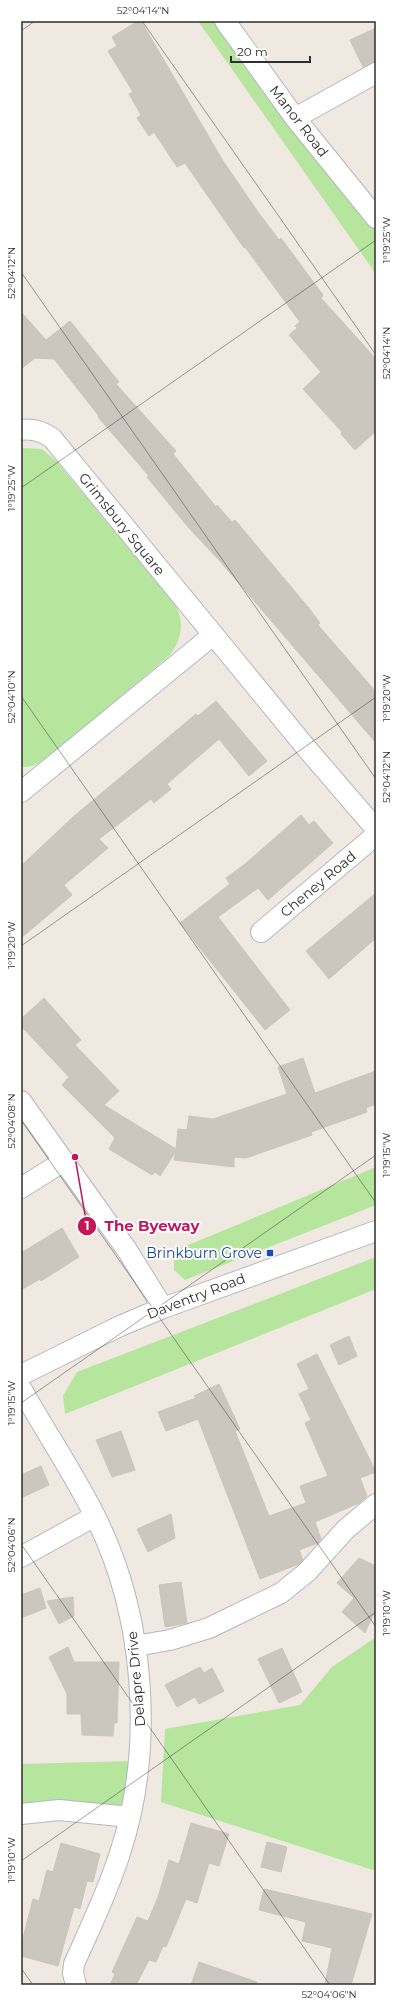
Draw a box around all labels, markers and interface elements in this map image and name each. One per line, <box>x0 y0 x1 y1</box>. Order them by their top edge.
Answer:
text: 52°04'14"N <box>117 4 169 17</box>
scale bar <box>231 38 310 64</box>
text: 20 m <box>237 44 268 59</box>
street label: Manor Road <box>266 82 332 160</box>
text: 1°19'25"W <box>380 217 393 263</box>
text: 52°04'12"N <box>5 247 18 299</box>
text: 52°04'14"N <box>380 327 393 379</box>
text: 1°19'25"W <box>5 465 18 511</box>
street label: Grimsbury Square <box>75 469 169 579</box>
text: 52°04'10"N <box>5 670 18 724</box>
text: 1°19'20"W <box>380 674 393 722</box>
text: 52°04'12"N <box>380 751 393 803</box>
street label: Cheney Road <box>276 847 360 921</box>
text: 1°19'20"W <box>5 921 18 969</box>
text: 52°04'08"N <box>5 1093 18 1149</box>
text: 1°19'15"W <box>380 1133 393 1177</box>
callout: The Byeway <box>77 1212 207 1239</box>
text: The Byeway <box>105 1216 200 1235</box>
text: 1 <box>85 1218 89 1233</box>
place label: Brinkburn Grove <box>146 1244 262 1262</box>
marker: Brinkburn Grove <box>265 1248 275 1258</box>
street label: Daventry Road <box>144 1269 248 1323</box>
text: 1°19'15"W <box>5 1381 18 1425</box>
text: 52°04'06"N <box>5 1517 18 1573</box>
text: 1°19'10"W <box>380 1590 393 1636</box>
street label: Delapre Drive <box>123 1631 149 1727</box>
text: 1°19'10"W <box>5 1837 18 1883</box>
text: 52°04'06"N <box>301 1988 357 2001</box>

